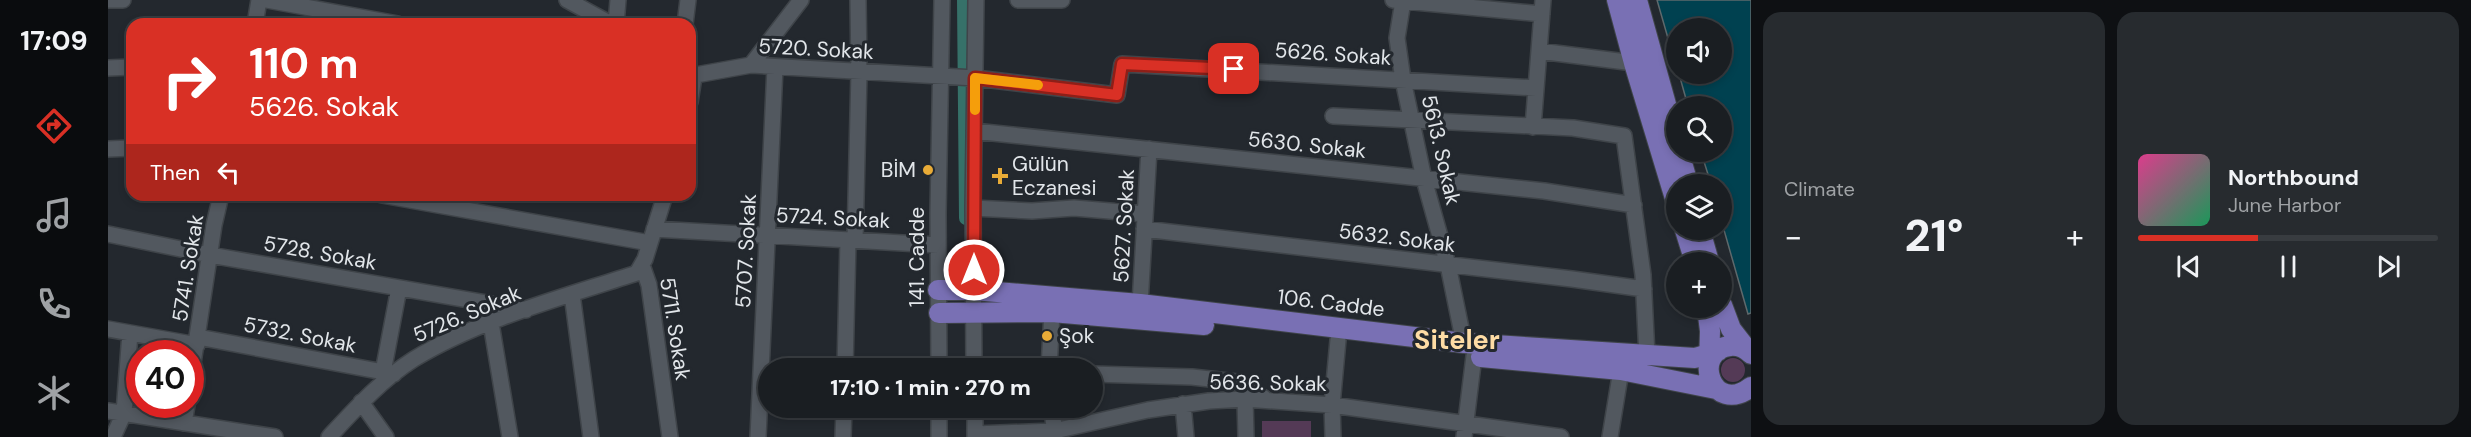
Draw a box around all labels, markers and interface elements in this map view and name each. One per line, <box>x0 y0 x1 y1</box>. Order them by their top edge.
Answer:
map controls <box>1666 18 1732 318</box>
button: sound <box>1666 18 1732 84</box>
text: 17:09 <box>20 23 88 58</box>
street label: 5720. Sokak <box>758 32 875 66</box>
text: 110 m <box>249 36 359 91</box>
street label: 5626. Sokak <box>1274 36 1393 72</box>
icon: right <box>150 42 228 120</box>
pin <box>1208 43 1259 94</box>
icon: arrive <box>1217 52 1250 85</box>
text: 5626. Sokak <box>249 89 399 124</box>
street label: 5613. Sokak <box>1415 92 1467 208</box>
button: search <box>1666 96 1732 162</box>
icon: directions <box>33 105 75 147</box>
street label: 5630. Sokak <box>1246 125 1368 165</box>
place label: Gülün Eczanesi <box>1012 150 1096 202</box>
icon: left <box>212 156 245 189</box>
place label: BİM <box>881 156 916 184</box>
text: Then <box>150 158 200 187</box>
marker: BİM <box>921 163 935 177</box>
text: Northbound <box>2228 163 2359 192</box>
street label: 5627. Sokak <box>1107 168 1141 284</box>
marker: Gülün Eczanesi <box>993 169 1007 183</box>
button: layers <box>1666 174 1732 240</box>
text: Climate <box>1784 176 1855 202</box>
text: June Harbor <box>2228 192 2341 218</box>
street label: 5707. Sokak <box>729 193 763 309</box>
icon: music <box>33 194 75 236</box>
street label: 5724. Sokak <box>775 201 891 235</box>
text: 21° <box>1904 206 1964 265</box>
street label: 141. Cadde <box>903 207 931 307</box>
street label: 5741. Sokak <box>166 212 210 324</box>
text: − <box>1784 215 1802 258</box>
text: + <box>2066 215 2084 258</box>
street label: 5632. Sokak <box>1337 217 1457 259</box>
street label: 5728. Sokak <box>261 229 379 277</box>
position arrow <box>942 238 1006 302</box>
icon: previous <box>2172 250 2205 283</box>
icon: pause <box>2272 250 2305 283</box>
icon: next <box>2372 250 2405 283</box>
button: + <box>1666 252 1732 318</box>
street label: 5711. Sokak <box>653 276 697 383</box>
street label: 5726. Sokak <box>409 279 526 349</box>
icon: phone <box>33 283 75 325</box>
street label: 106. Cadde <box>1276 283 1386 323</box>
street label: 5732. Sokak <box>241 310 359 360</box>
place label: Şok <box>1059 322 1095 350</box>
district label: Siteler <box>1414 322 1500 357</box>
marker: Şok <box>1040 329 1054 343</box>
speed limit sign: 40 <box>126 340 204 418</box>
street label: 5636. Sokak <box>1209 368 1327 398</box>
icon: climate <box>33 372 75 414</box>
text: 17:10 · 1 min · 270 m <box>830 373 1031 402</box>

